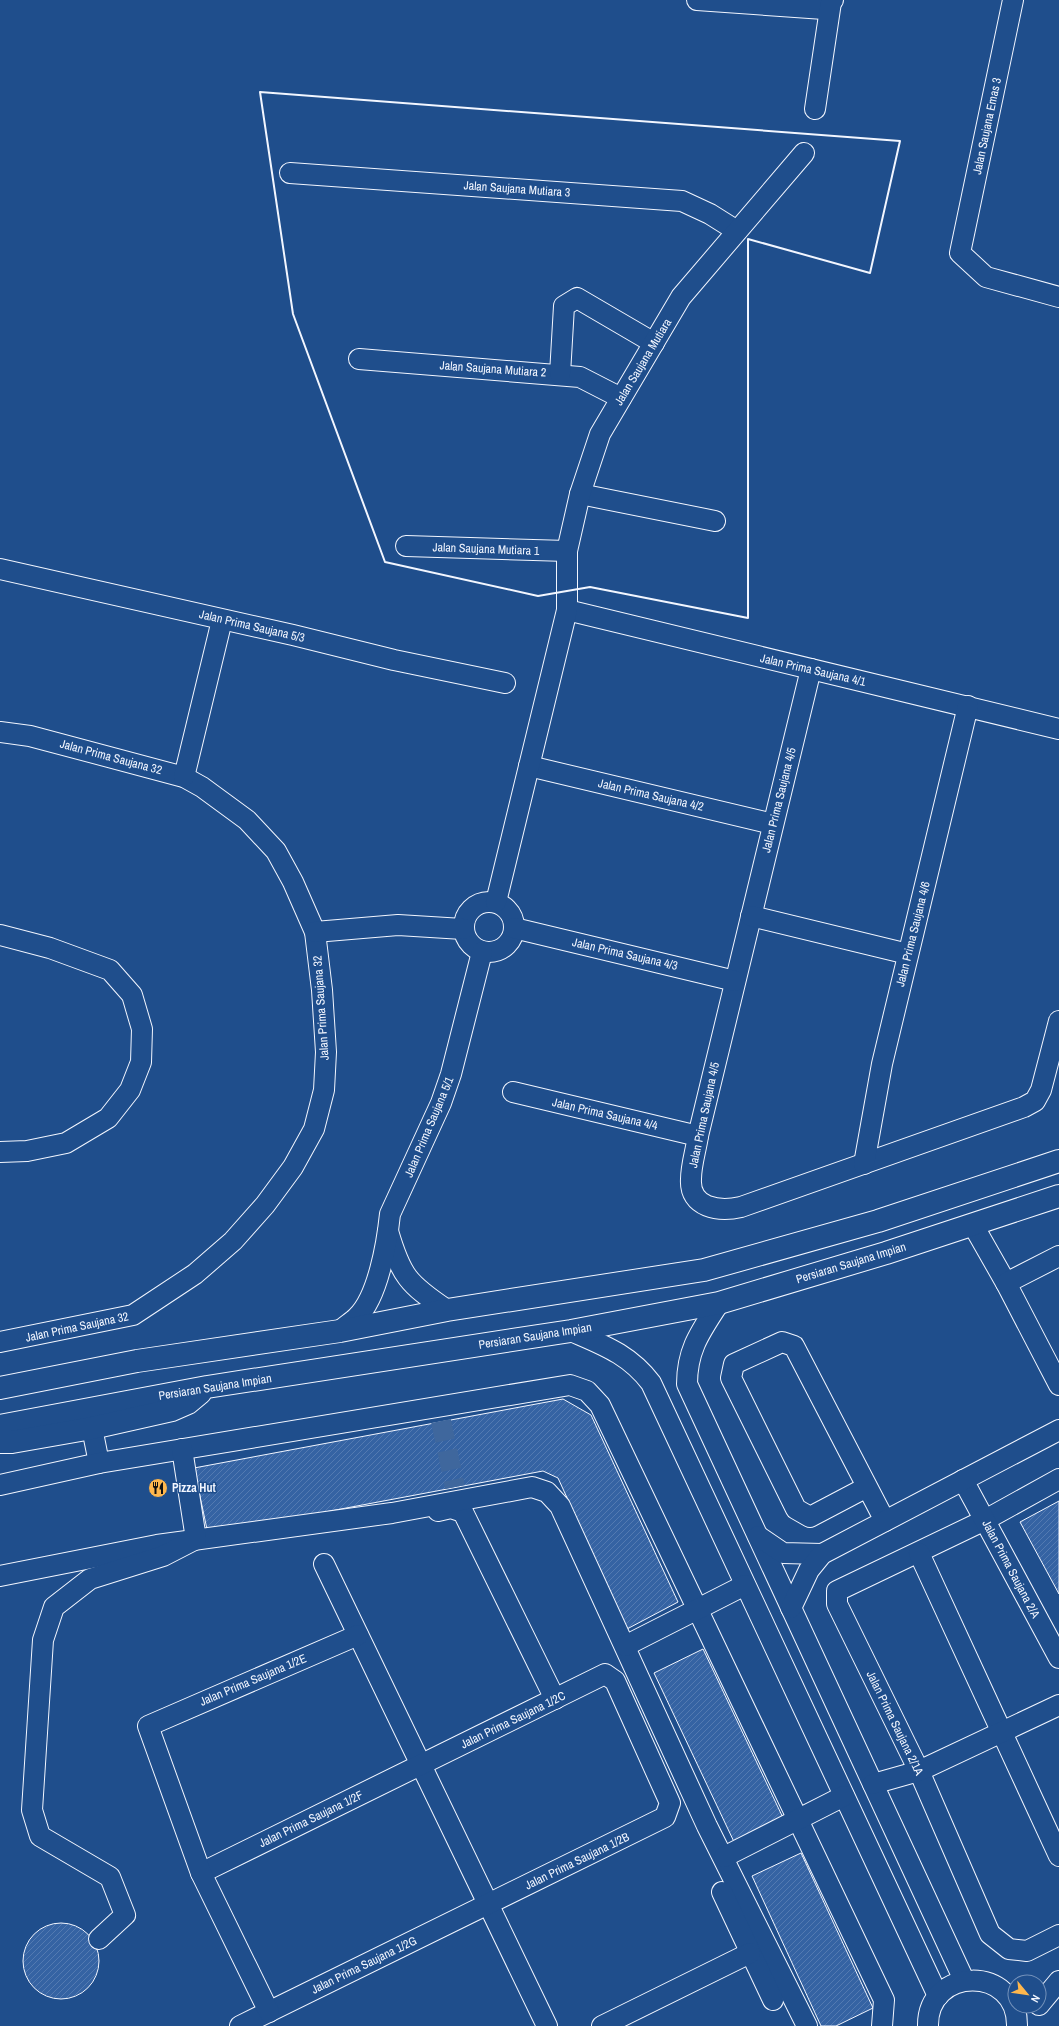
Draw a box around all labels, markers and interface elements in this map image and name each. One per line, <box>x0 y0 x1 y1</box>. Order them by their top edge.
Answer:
street label: Jalan Saujana Emas 3 <box>969 76 1005 176</box>
street label: Jalan Saujana Mutiara 3 <box>463 177 571 201</box>
street label: Jalan Saujana Mutiara <box>611 315 675 408</box>
street label: Jalan Saujana Mutiara 2 <box>439 357 547 381</box>
street label: Jalan Saujana Mutiara 1 <box>432 539 540 559</box>
street label: Jalan Prima Saujana 5/3 <box>198 606 306 646</box>
street label: Jalan Prima Saujana 4/1 <box>759 650 868 690</box>
street label: Jalan Prima Saujana 32 <box>58 736 164 778</box>
street label: Jalan Prima Saujana 4/5 <box>758 745 800 854</box>
street label: Jalan Prima Saujana 4/2 <box>597 775 705 815</box>
street label: Jalan Prima Saujana 4/6 <box>892 880 934 988</box>
street label: Jalan Prima Saujana 4/3 <box>571 934 679 974</box>
street label: Jalan Prima Saujana 32 <box>309 955 333 1061</box>
street label: Jalan Prima Saujana 4/5 <box>685 1060 723 1169</box>
street label: Jalan Prima Saujana 5/1 <box>401 1074 458 1180</box>
street label: Jalan Prima Saujana 4/4 <box>551 1094 660 1134</box>
street label: Persiaran Saujana Impian <box>794 1239 908 1287</box>
street label: Jalan Prima Saujana 32 <box>24 1308 130 1346</box>
street label: Persiaran Saujana Impian <box>477 1319 593 1353</box>
street label: Persiaran Saujana Impian <box>157 1370 273 1404</box>
restaurant icon: Pizza Hut <box>147 1477 169 1499</box>
place label: Pizza Hut <box>172 1480 216 1496</box>
street label: Jalan Prima Saujana 2/A <box>978 1517 1044 1621</box>
street label: Jalan Prima Saujana 1/2E <box>197 1650 309 1710</box>
street label: Jalan Prima Saujana 2/1A <box>863 1668 927 1778</box>
street label: Jalan Prima Saujana 1/2C <box>458 1688 568 1752</box>
street label: Jalan Prima Saujana 1/2F <box>256 1787 366 1851</box>
street label: Jalan Prima Saujana 1/2B <box>522 1829 632 1893</box>
street label: Jalan Prima Saujana 1/2G <box>309 1933 419 1997</box>
north arrow <box>1007 1974 1047 2014</box>
text: N <box>1028 1993 1043 2005</box>

